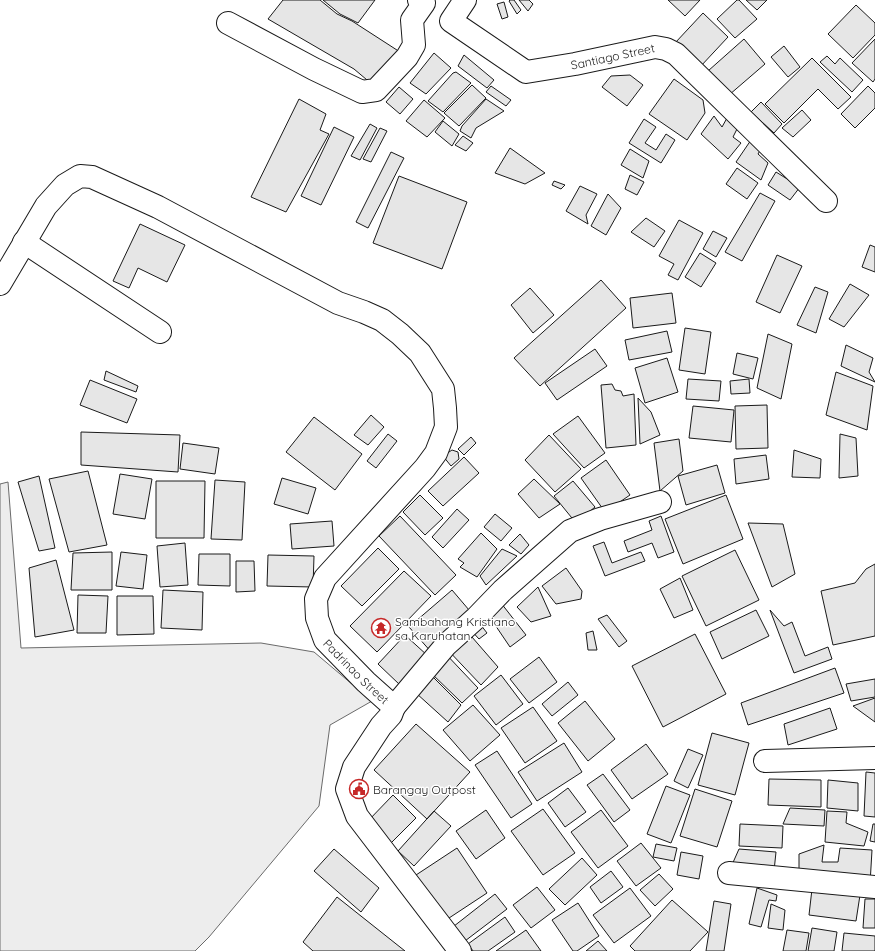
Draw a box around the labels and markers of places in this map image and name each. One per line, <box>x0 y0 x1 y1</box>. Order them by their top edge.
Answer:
place label: Sambahang Kristiano sa Karuhatan <box>395 614 515 643</box>
temple icon: Sambahang Kristiano sa Karuhatan <box>370 617 392 639</box>
public building icon: Barangay Outpost <box>348 778 370 800</box>
place label: Barangay Outpost <box>373 782 476 797</box>

